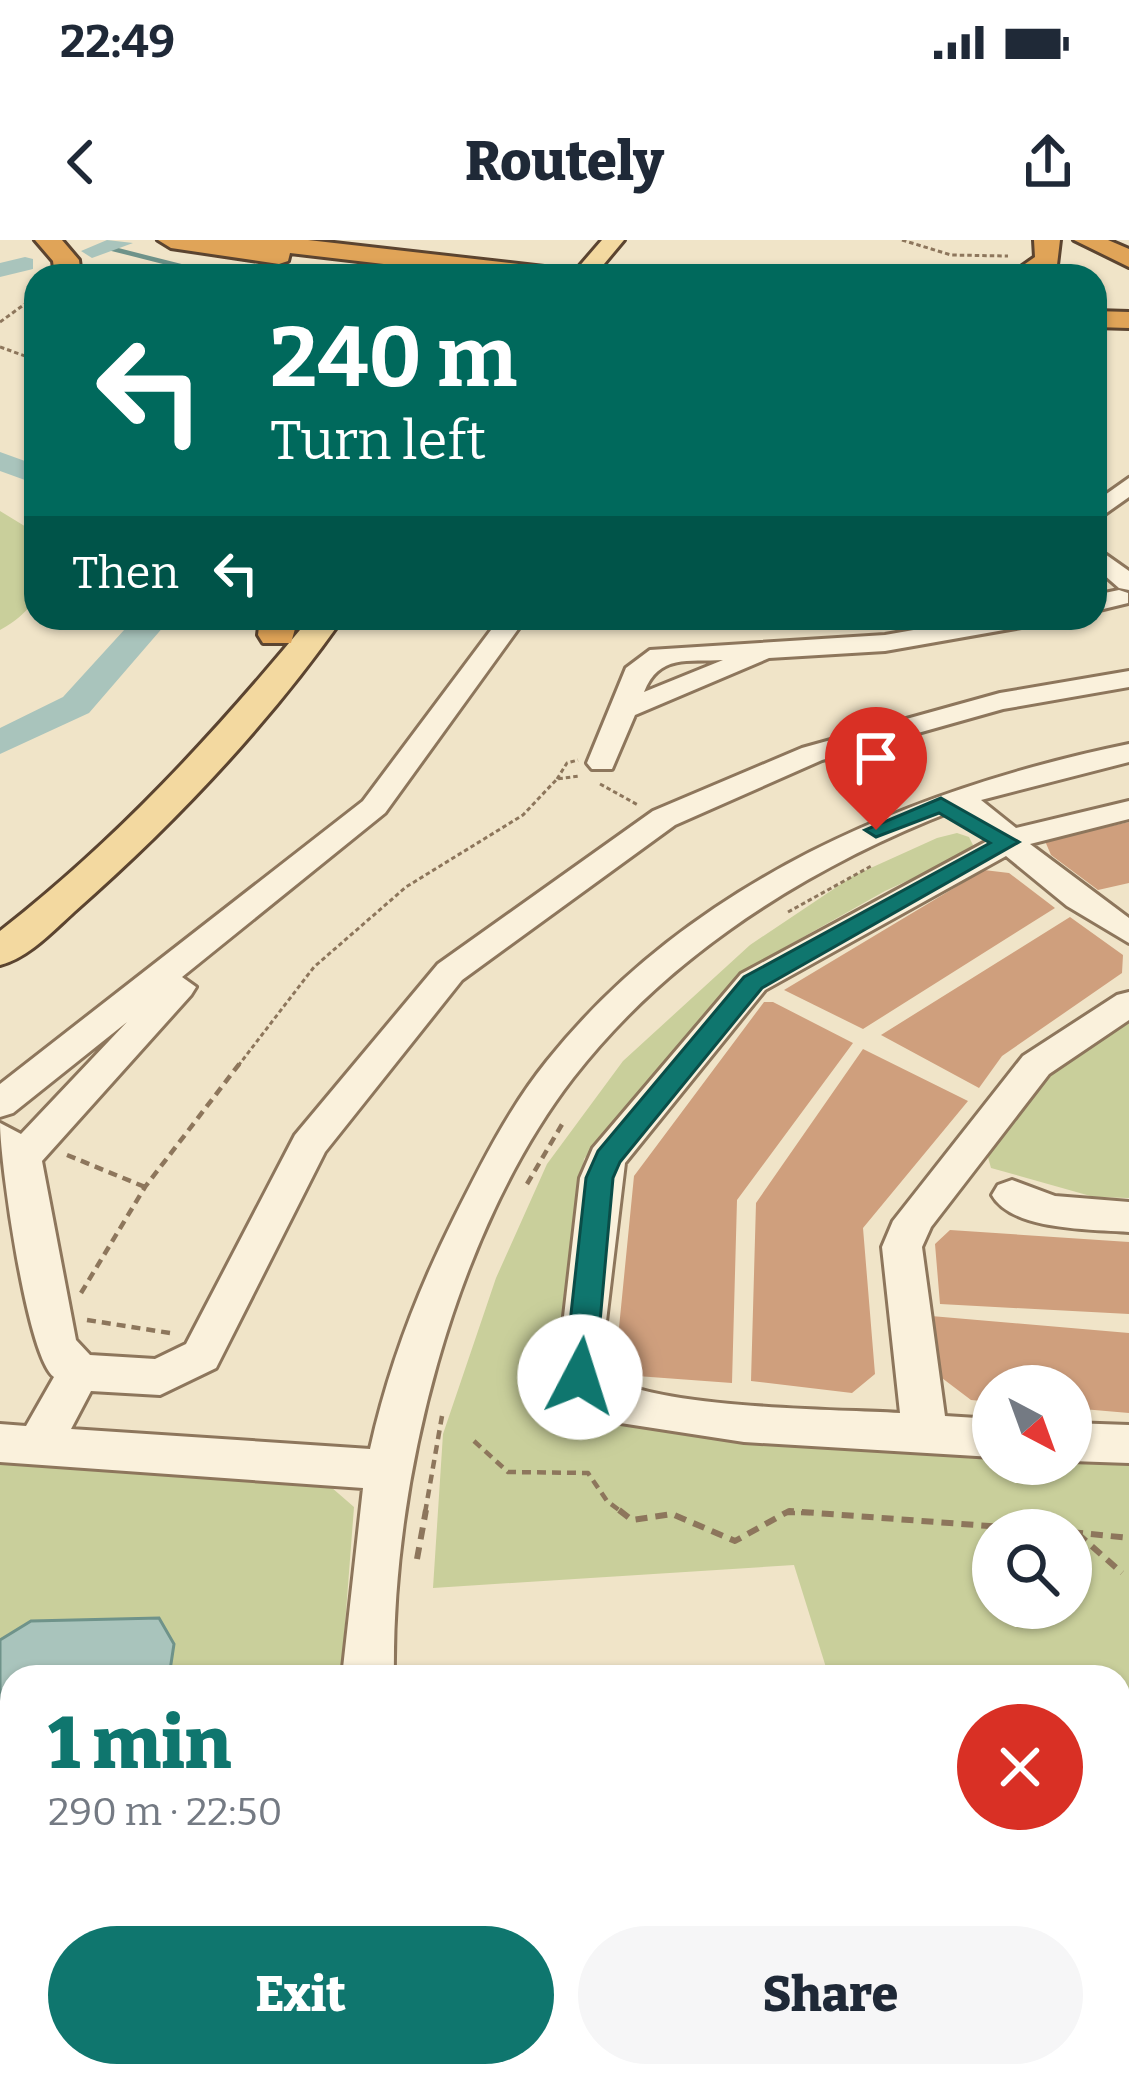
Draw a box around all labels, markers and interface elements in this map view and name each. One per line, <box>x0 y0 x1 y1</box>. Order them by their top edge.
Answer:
text: 22:49 <box>60 15 175 69</box>
icon: back <box>48 129 114 195</box>
icon: share <box>1015 129 1081 195</box>
text: Routely <box>465 130 664 194</box>
text: 240 m <box>270 307 517 408</box>
icon: left <box>72 312 228 468</box>
text: Turn left <box>270 409 486 473</box>
icon: left <box>203 540 269 606</box>
text: Then <box>72 546 179 600</box>
pin <box>825 707 927 830</box>
icon: arrive <box>843 725 909 791</box>
position arrow <box>517 1314 643 1440</box>
north arrow <box>972 1365 1092 1485</box>
map controls <box>972 1365 1092 1629</box>
button: search <box>972 1509 1092 1629</box>
text: 1 min <box>48 1701 231 1787</box>
button: close <box>957 1704 1083 1830</box>
text: 290 m · 22:50 <box>48 1789 282 1835</box>
button: Exit <box>48 1926 554 2064</box>
button: Share <box>578 1926 1083 2064</box>

